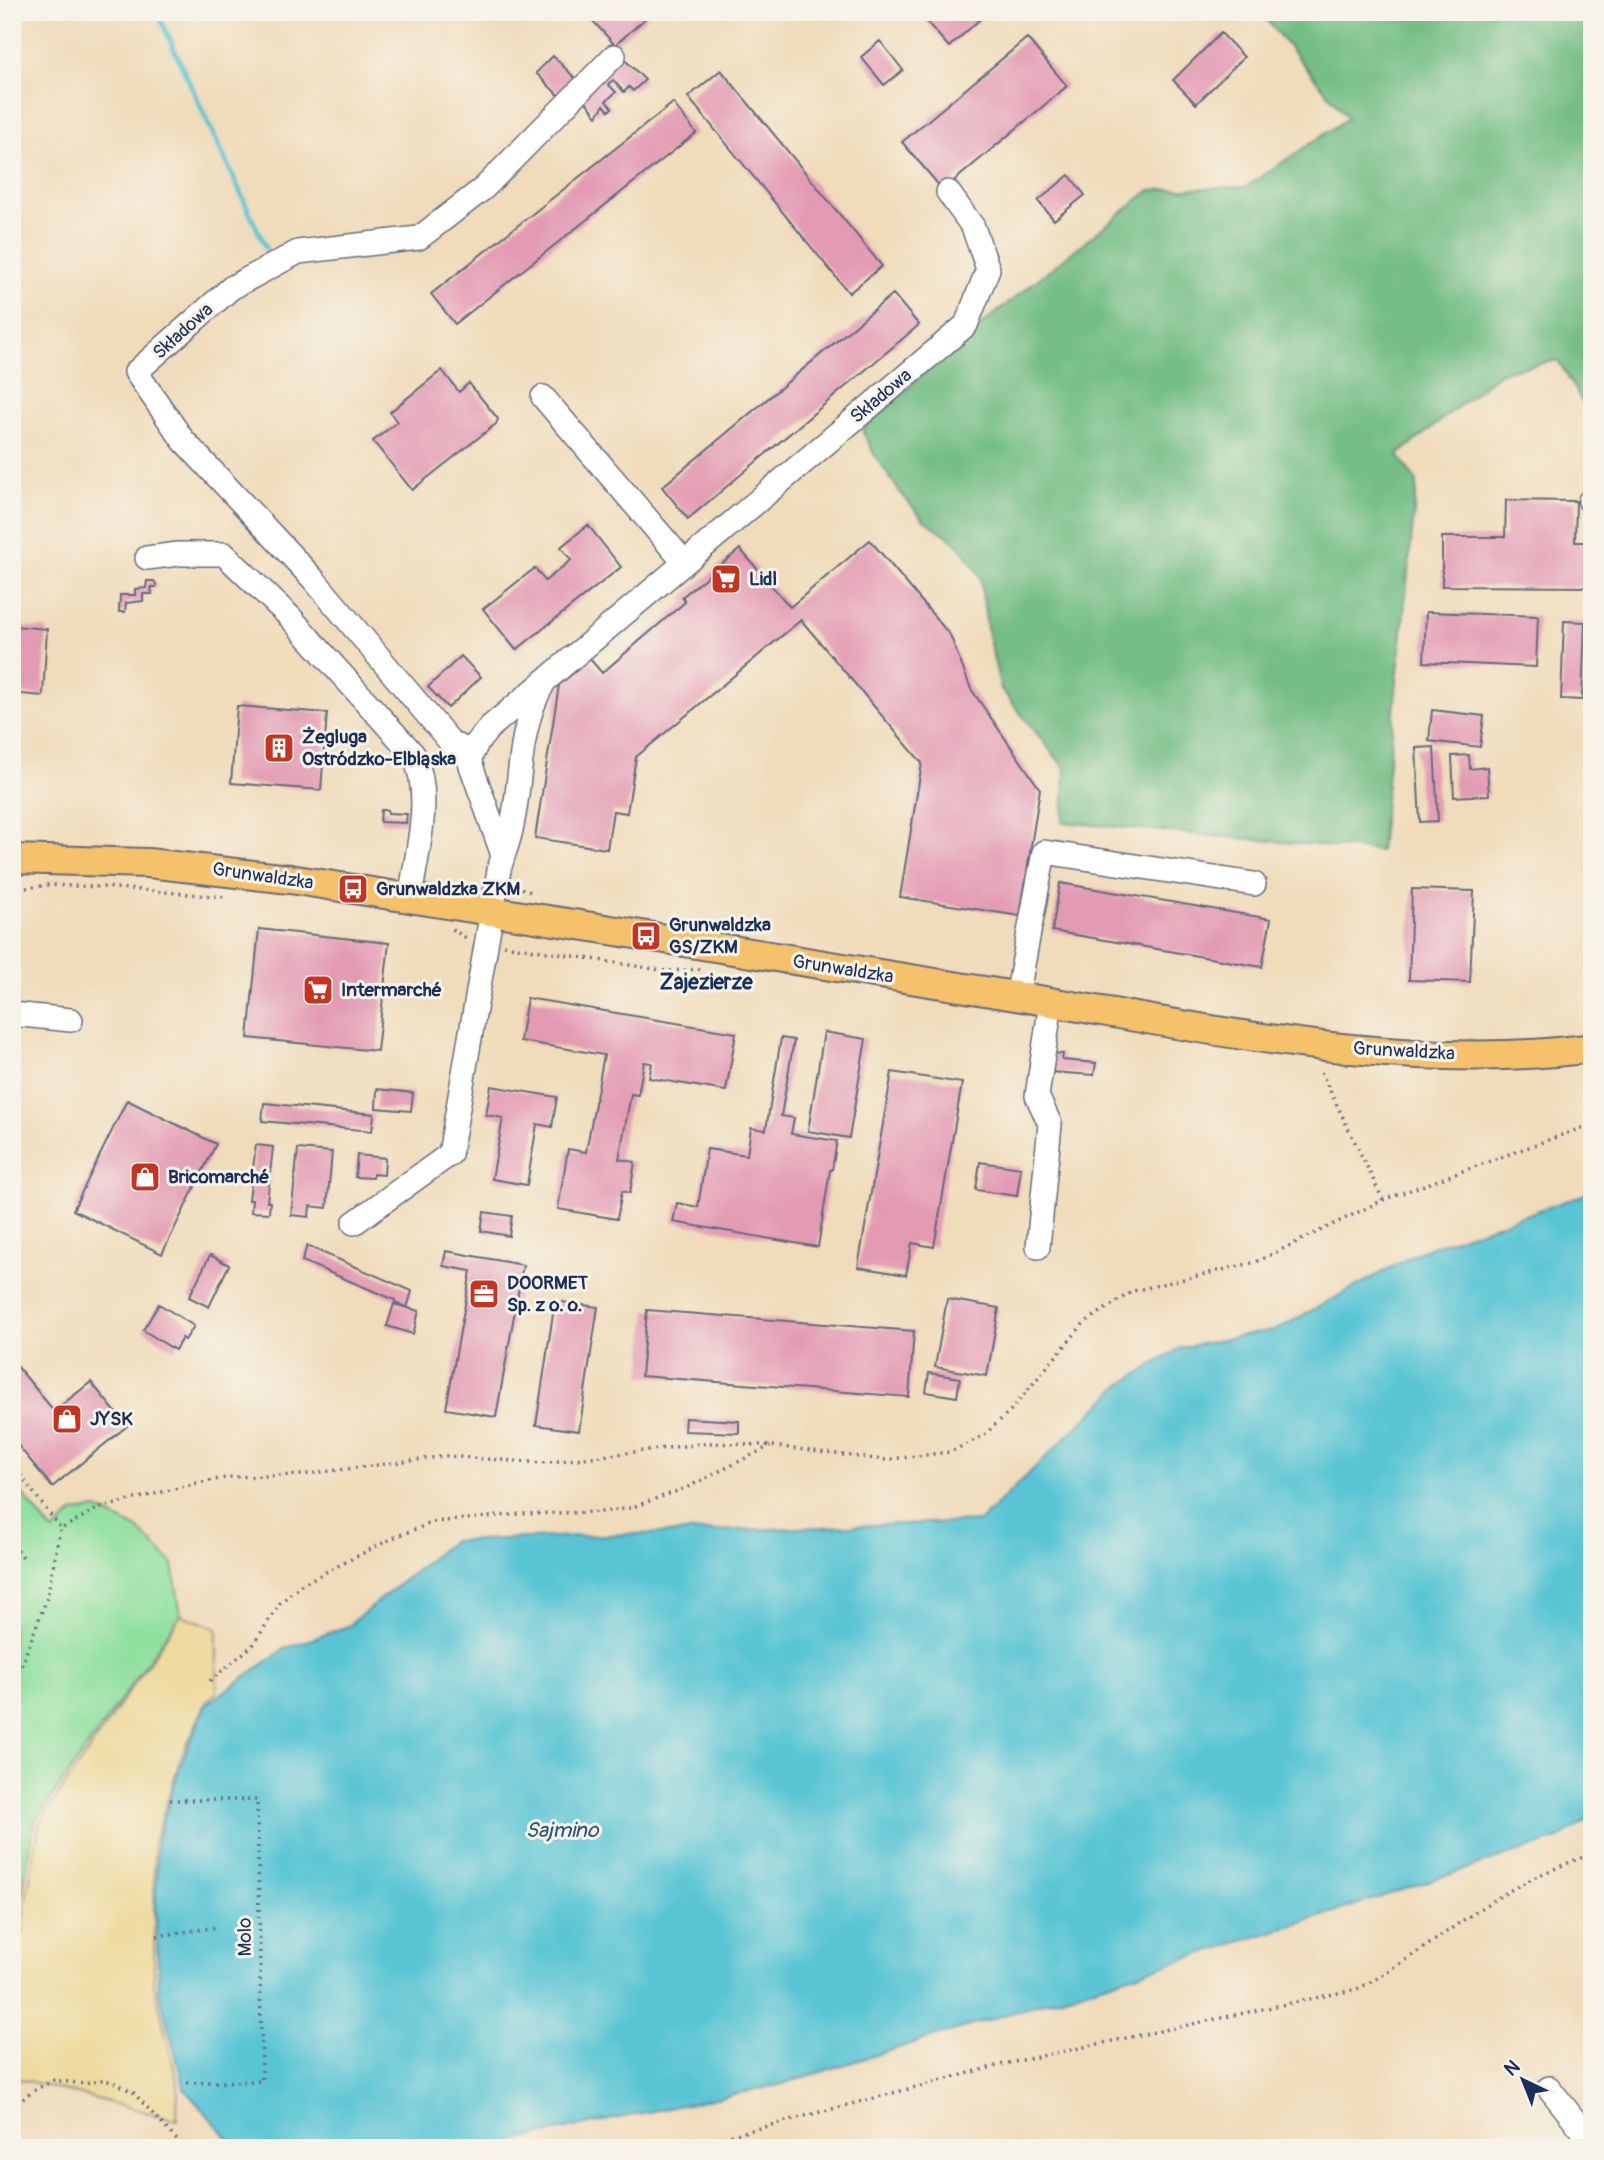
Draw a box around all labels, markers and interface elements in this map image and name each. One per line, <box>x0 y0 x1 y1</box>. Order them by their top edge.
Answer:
street label: Składowa <box>148 298 218 364</box>
street label: Składowa <box>845 363 917 429</box>
supermarket icon: Lidl <box>709 562 743 596</box>
place label: Lidl <box>749 567 777 591</box>
place label: Żegluga Ostródzko-Elbląska <box>302 725 456 771</box>
building icon: Żegluga Ostródzko-Elbląska <box>262 731 296 765</box>
street label: Grunwaldzka <box>211 857 315 895</box>
bus stop icon: Grunwaldzka ZKM <box>336 872 370 906</box>
place label: Grunwaldzka ZKM <box>376 877 520 901</box>
place label: Grunwaldzka GS/ZKM <box>669 913 771 959</box>
bus stop icon: Grunwaldzka GS/ZKM <box>629 919 663 953</box>
street label: Grunwaldzka <box>791 949 895 989</box>
district label: Zajezierze <box>659 969 753 996</box>
supermarket icon: Intermarché <box>301 973 335 1007</box>
place label: Intermarché <box>341 978 442 1002</box>
street label: Grunwaldzka <box>1353 1036 1456 1066</box>
shop icon: Bricomarché <box>128 1160 162 1194</box>
place label: Bricomarché <box>168 1165 269 1189</box>
place label: DOORMET Sp. z o. o. <box>507 1271 589 1317</box>
office icon: DOORMET Sp. z o. o. <box>467 1277 501 1311</box>
shop icon: JYSK <box>50 1402 84 1436</box>
place label: JYSK <box>90 1407 133 1431</box>
water label: Sajmino <box>526 1817 600 1844</box>
street label: Molo <box>233 1917 257 1957</box>
north arrow <box>1488 2044 1558 2114</box>
text: N <box>1499 2055 1525 2081</box>

